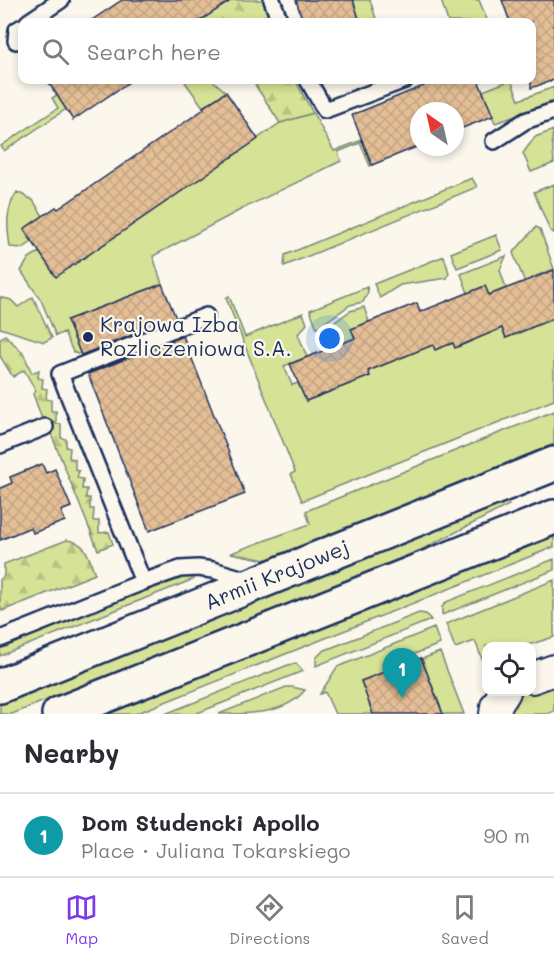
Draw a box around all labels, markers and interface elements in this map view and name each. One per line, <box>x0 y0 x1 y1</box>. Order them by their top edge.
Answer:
search box <box>18 18 536 84</box>
icon: search <box>39 35 72 68</box>
text: Search here <box>87 37 221 66</box>
north arrow <box>410 102 464 156</box>
place label: Krajowa Izba Rozliczeniowa S.A. <box>100 310 292 361</box>
your location <box>315 324 344 353</box>
marker: Krajowa Izba Rozliczeniowa S.A. <box>81 330 95 344</box>
street label: Armii Krajowej <box>200 532 353 615</box>
map controls <box>482 642 536 696</box>
button: locate <box>482 642 536 696</box>
pin: 1 <box>382 648 422 698</box>
text: Nearby <box>24 736 119 770</box>
text: Dom Studencki Apollo <box>81 808 319 837</box>
text: 1 <box>39 822 48 848</box>
text: 90 m <box>484 822 530 848</box>
text: Place · Juliana Tokarskiego <box>81 837 350 863</box>
tab: Map <box>65 891 98 948</box>
tab: Directions <box>229 891 310 948</box>
tab: Saved <box>441 891 489 948</box>

